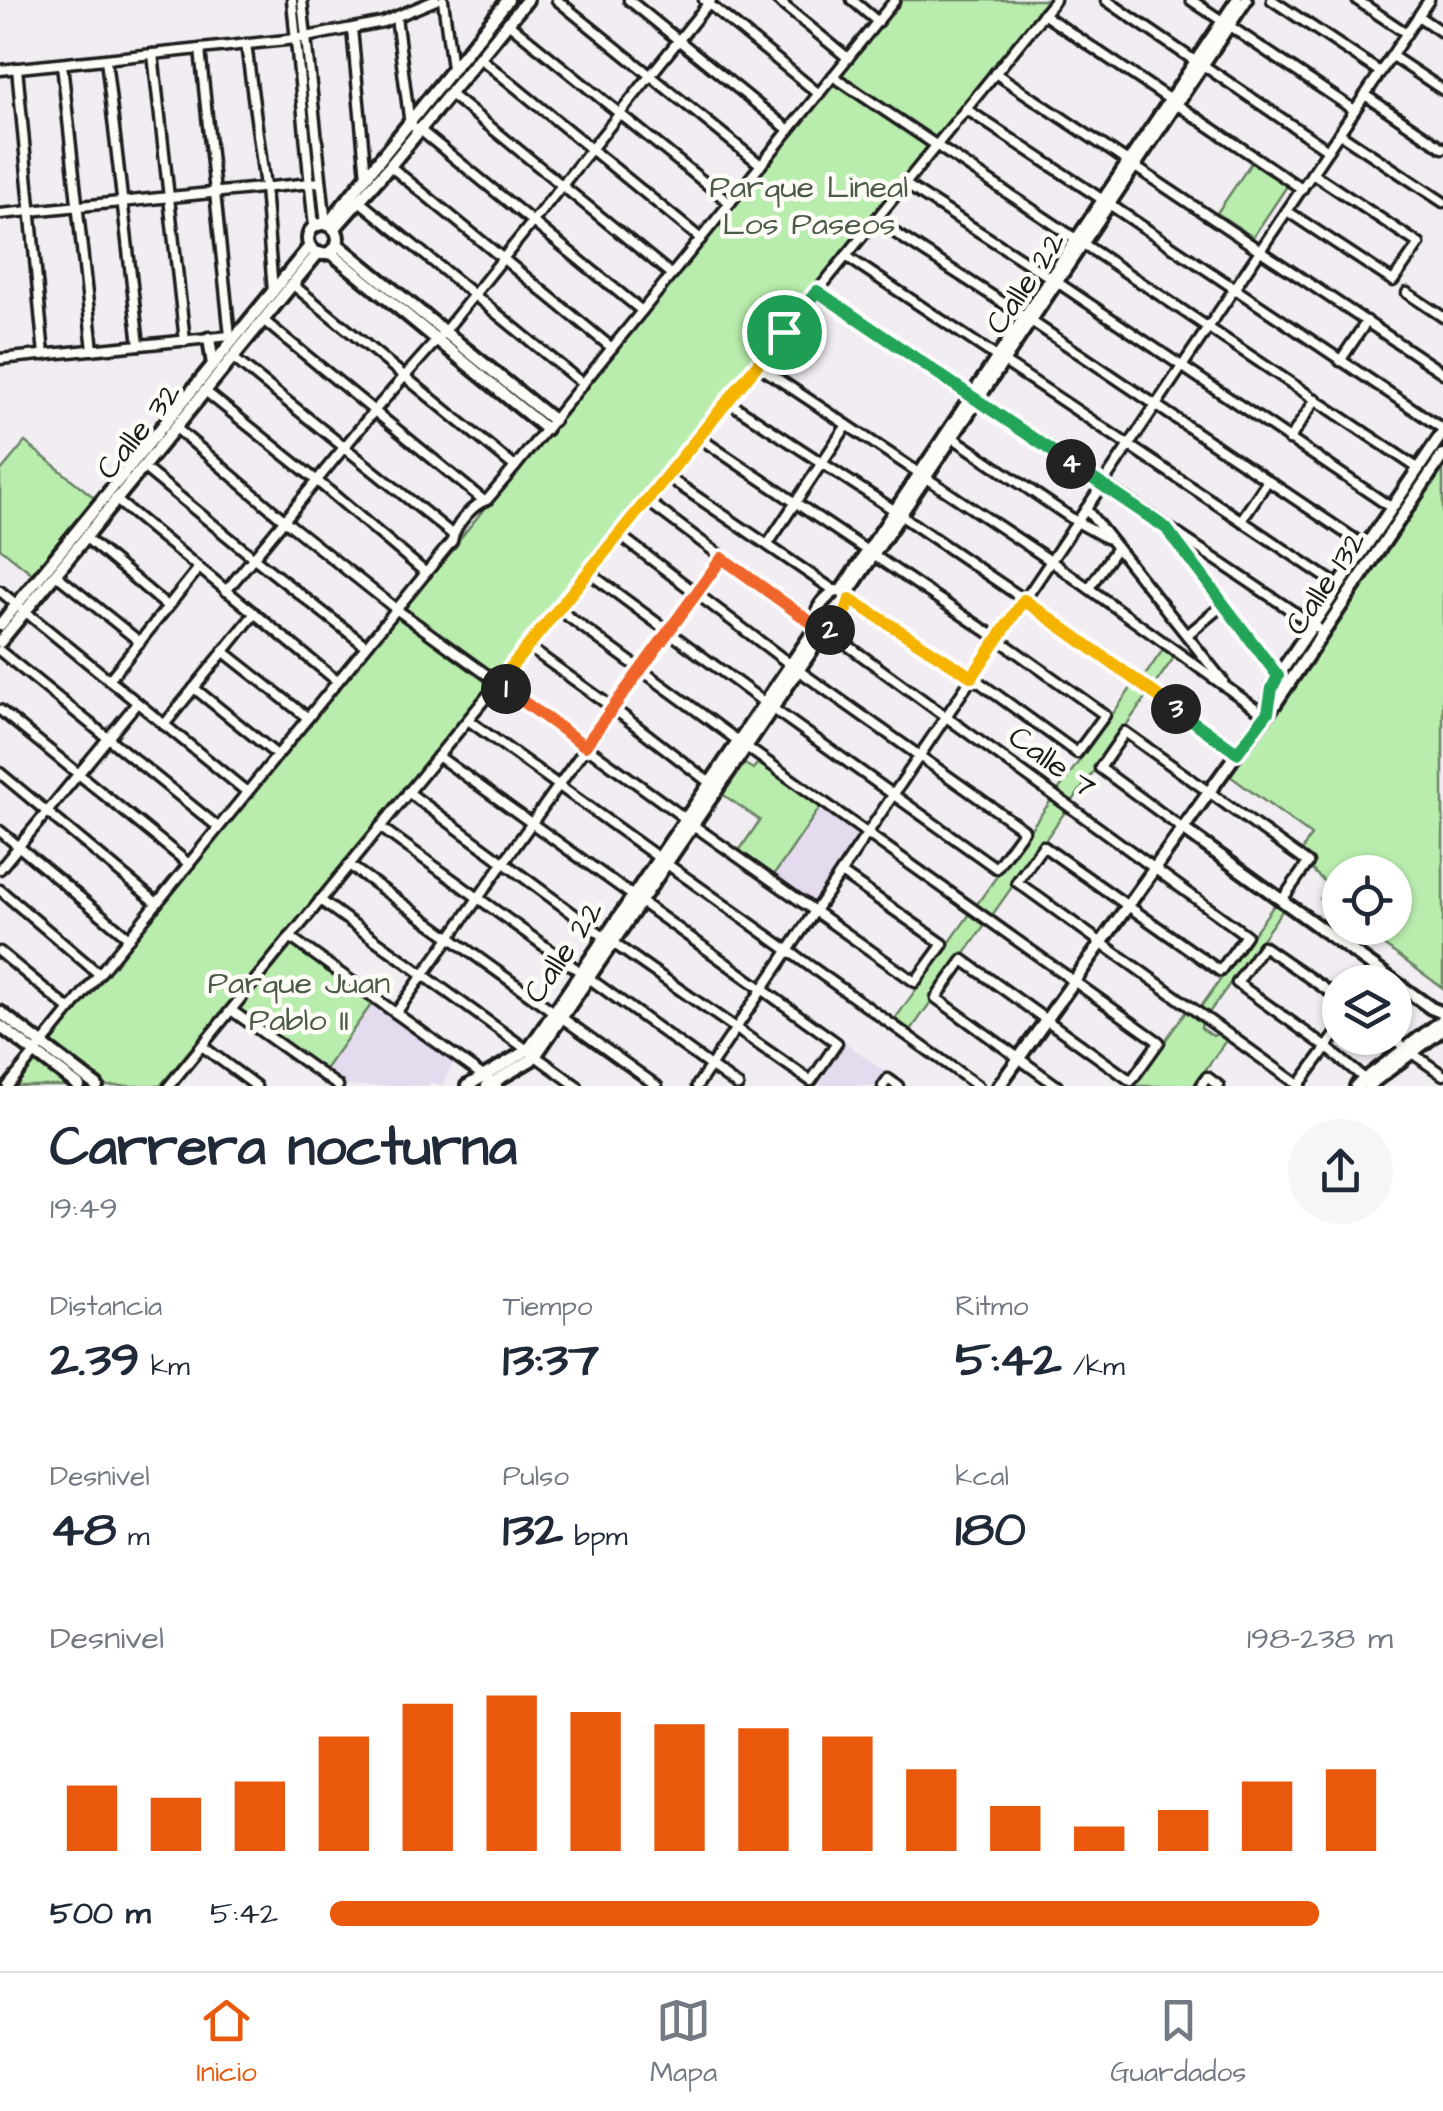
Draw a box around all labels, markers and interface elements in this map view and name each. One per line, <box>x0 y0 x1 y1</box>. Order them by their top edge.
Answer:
park label: Parque Lineal Los Paseos <box>710 165 908 247</box>
street label: Calle 22 <box>975 222 1077 344</box>
pin <box>742 290 827 375</box>
icon: arrive <box>757 305 812 360</box>
street label: Calle 32 <box>86 373 192 489</box>
pin: 4 <box>1046 439 1096 489</box>
text: 4 <box>1061 444 1081 483</box>
street label: Calle 132 <box>1274 522 1378 644</box>
pin: 2 <box>805 605 855 655</box>
text: 2 <box>822 610 838 649</box>
pin: 1 <box>481 664 531 714</box>
text: 1 <box>504 669 508 708</box>
pin: 3 <box>1151 684 1201 734</box>
text: 3 <box>1169 689 1183 728</box>
street label: Calle 7 <box>999 715 1105 809</box>
map controls <box>1322 855 1412 1055</box>
button: locate <box>1322 855 1412 945</box>
street label: Calle 22 <box>513 891 615 1013</box>
park label: Parque Juan Pablo II <box>208 961 390 1043</box>
button: layers <box>1322 965 1412 1055</box>
text: Carrera nocturna <box>50 1110 517 1186</box>
button: share <box>1288 1119 1393 1224</box>
text: 19:49 <box>50 1186 118 1231</box>
text: Distancia <box>50 1287 162 1326</box>
text: Tiempo <box>503 1287 593 1326</box>
text: Ritmo <box>955 1287 1028 1326</box>
text: 2.39 <box>50 1326 140 1395</box>
text: 13:37 <box>503 1326 599 1395</box>
text: 5:42 <box>955 1326 1062 1395</box>
text: km <box>140 1347 190 1386</box>
text: /km <box>1062 1347 1125 1386</box>
text: Desnivel <box>50 1457 150 1496</box>
text: Pulso <box>503 1457 569 1496</box>
text: kcal <box>955 1457 1009 1496</box>
text: 48 <box>50 1496 116 1565</box>
text: 132 <box>503 1496 563 1565</box>
text: 180 <box>955 1496 1026 1565</box>
text: m <box>116 1517 149 1556</box>
text: bpm <box>563 1517 627 1556</box>
text: Desnivel <box>50 1616 164 1661</box>
text: 198–238 m <box>1247 1616 1393 1661</box>
text: 500 m <box>50 1891 151 1936</box>
text: 5:42 <box>210 1891 278 1936</box>
tab: Inicio <box>197 1993 257 2092</box>
tab: Mapa <box>650 1993 717 2092</box>
tab: Guardados <box>1110 1993 1246 2092</box>

